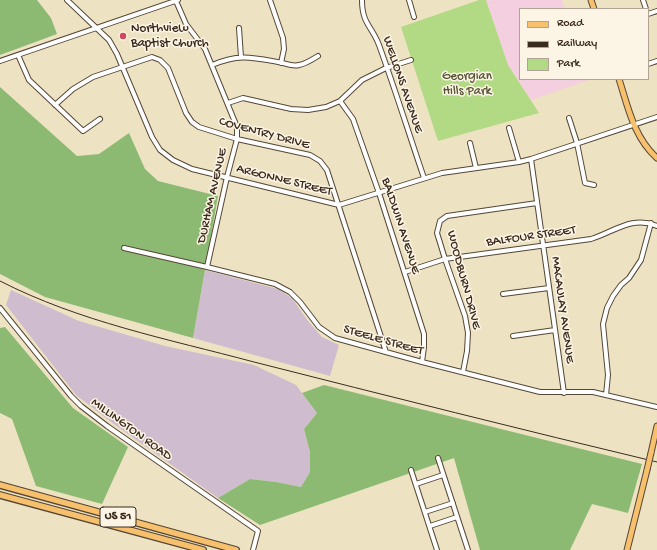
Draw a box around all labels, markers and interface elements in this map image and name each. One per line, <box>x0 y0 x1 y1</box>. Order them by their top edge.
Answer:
legend <box>519 8 649 80</box>
text: Road <box>557 17 583 31</box>
place label: Northview Baptist Church <box>131 21 209 52</box>
marker: Northview Baptist Church <box>118 31 128 41</box>
street label: WELLONS AVENUE <box>378 35 426 135</box>
text: Railway <box>557 37 597 51</box>
text: Park <box>557 57 580 71</box>
park label: Georgian Hills Park <box>442 69 492 100</box>
street label: COVENTRY DRIVE <box>217 114 311 154</box>
street label: DURHAM AVENUE <box>194 147 232 245</box>
street label: ARGONNE STREET <box>235 162 333 200</box>
street label: BALDWIN AVENUE <box>377 176 423 276</box>
street label: BALFOUR STREET <box>485 223 577 251</box>
street label: WOODBURN DRIVE <box>442 229 484 331</box>
street label: MACAULAY AVENUE <box>547 256 577 364</box>
street label: STEELE STREET <box>341 322 425 360</box>
street label: MILLINGTON ROAD <box>87 395 175 465</box>
road number: US 51 <box>100 507 136 527</box>

